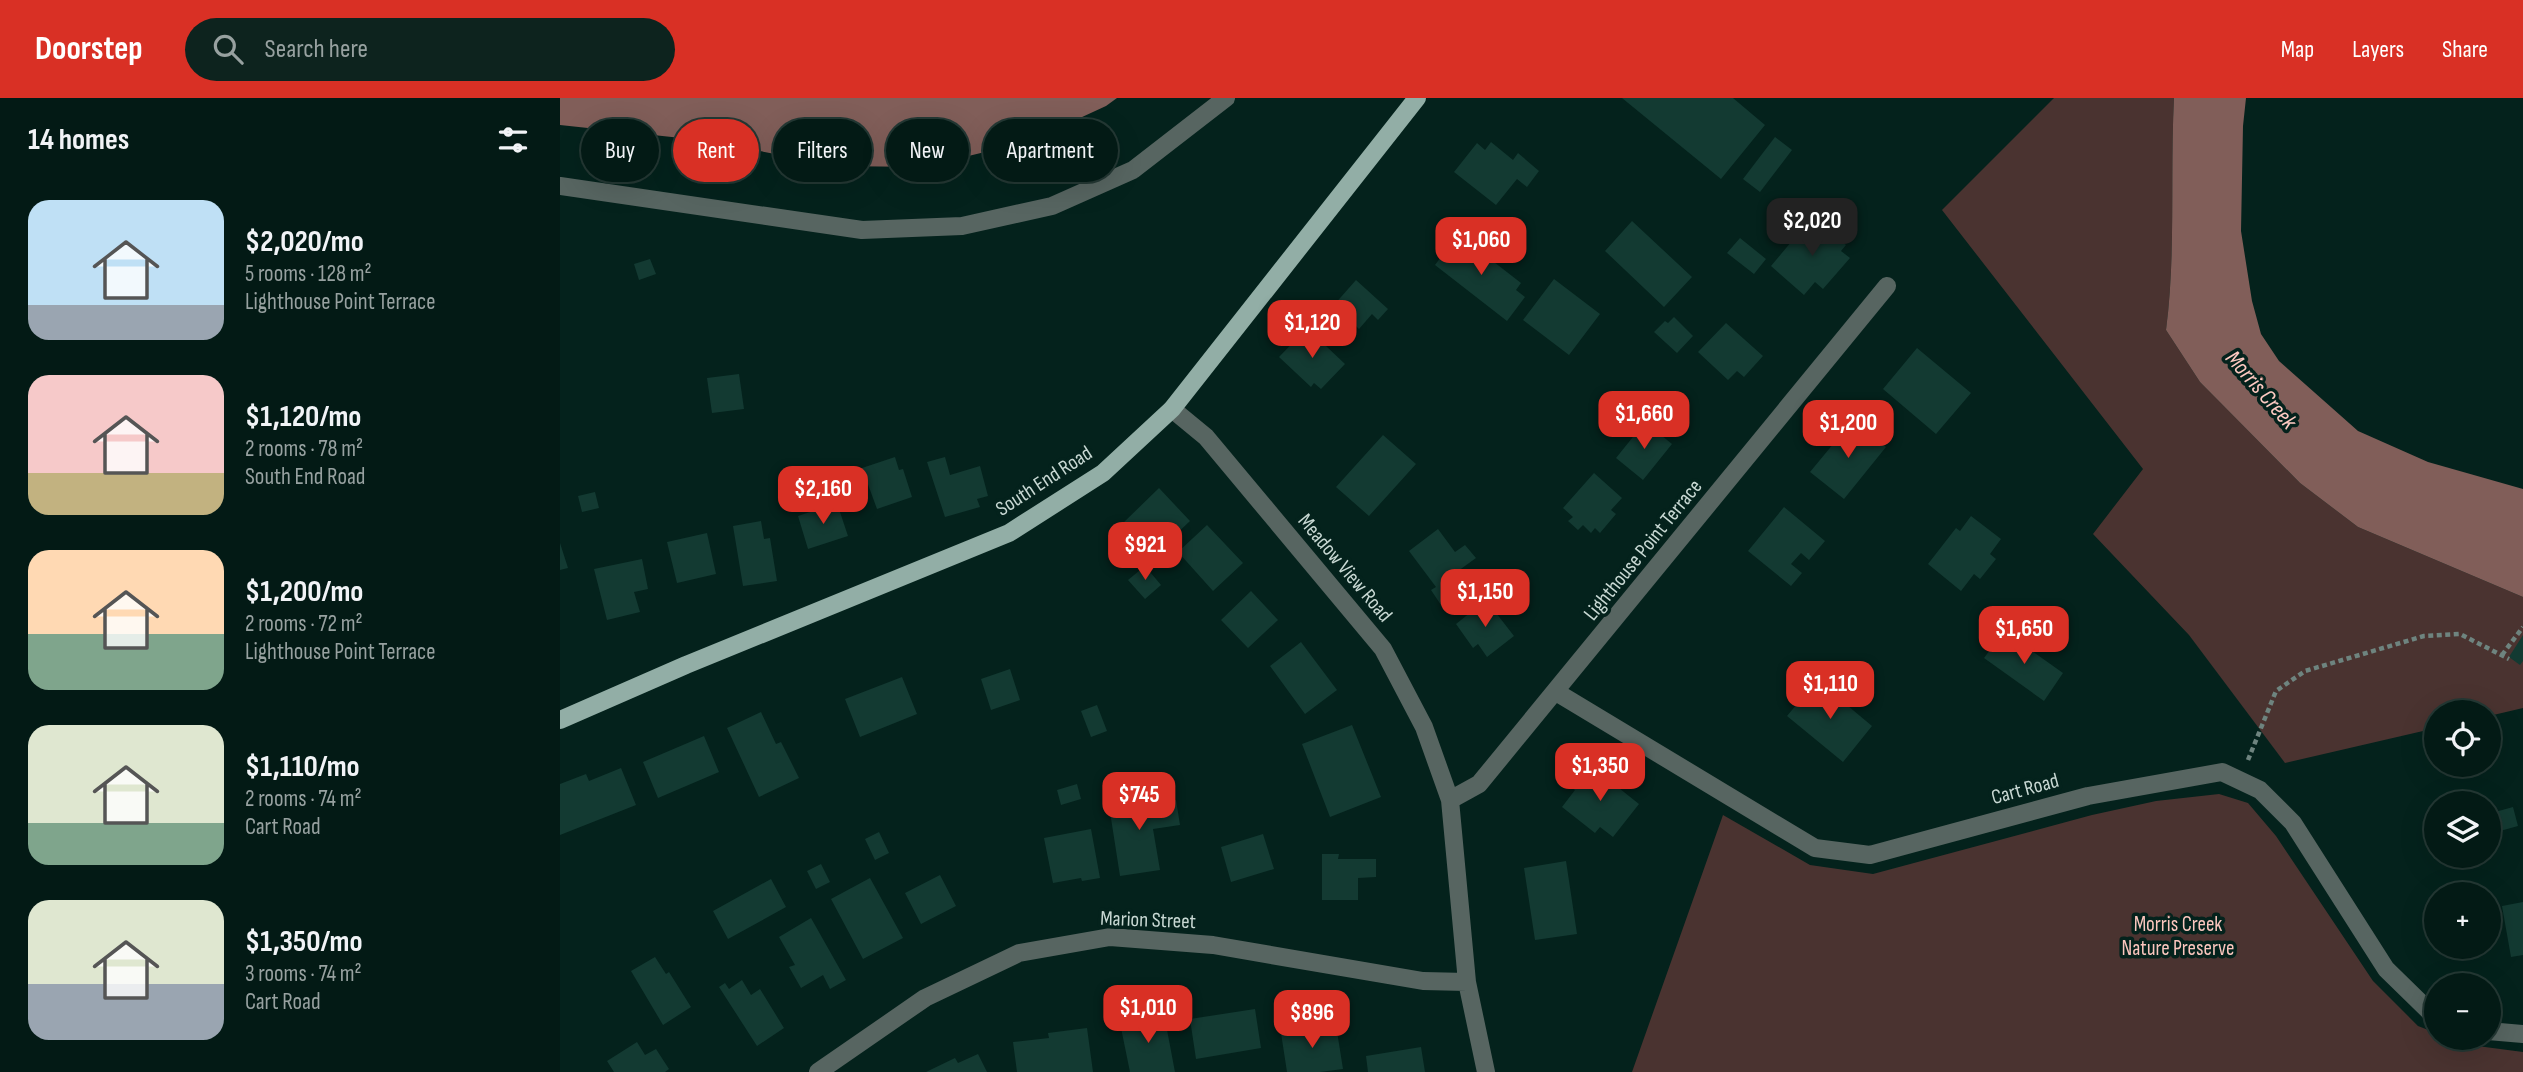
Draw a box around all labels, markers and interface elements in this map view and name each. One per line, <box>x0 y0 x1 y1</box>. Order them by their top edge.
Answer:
search box <box>185 18 675 81</box>
text: Doorstep <box>35 29 143 69</box>
icon: search <box>209 30 247 68</box>
text: Search here <box>265 34 368 65</box>
text: Map <box>2281 35 2314 64</box>
text: Layers <box>2352 35 2404 64</box>
text: Share <box>2442 35 2488 64</box>
chip: Buy <box>581 119 659 182</box>
chip: Rent <box>673 119 759 182</box>
chip: Filters <box>773 119 872 182</box>
chip: New <box>886 119 969 182</box>
chip: Apartment <box>983 119 1118 182</box>
icon: filters <box>494 121 532 159</box>
text: 14 homes <box>28 122 129 158</box>
pin: $2,020 <box>1755 198 1869 258</box>
text: $2,020 <box>1783 207 1841 235</box>
pin: $1,060 <box>1424 218 1538 277</box>
text: $2,020/mo <box>245 224 364 260</box>
text: $1,060 <box>1451 226 1511 254</box>
icon: home <box>84 228 168 312</box>
text: 5 rooms · 128 m² <box>245 260 372 288</box>
text: Lighthouse Point Terrace <box>245 288 435 316</box>
pin: $1,120 <box>1255 300 1369 360</box>
text: $1,120 <box>1283 309 1341 337</box>
water label: Morris Creek <box>2219 345 2304 436</box>
pin: $1,660 <box>1587 392 1701 451</box>
text: $1,120/mo <box>245 399 361 435</box>
text: $1,660 <box>1614 400 1674 428</box>
pin: $1,200 <box>1791 400 1905 460</box>
icon: home <box>84 403 168 487</box>
text: $1,200 <box>1819 409 1877 437</box>
text: 2 rooms · 78 m² <box>245 435 363 463</box>
street label: South End Road <box>991 441 1097 521</box>
text: South End Road <box>245 463 365 491</box>
pin: $2,160 <box>766 466 880 526</box>
text: $2,160 <box>794 475 852 503</box>
street label: Lighthouse Point Terrace <box>1579 475 1707 625</box>
street label: Meadow View Road <box>1293 509 1397 627</box>
pin: $921 <box>1104 522 1186 582</box>
text: $921 <box>1124 531 1166 559</box>
pin: $1,150 <box>1428 570 1542 629</box>
text: $1,200/mo <box>245 574 363 610</box>
icon: home <box>84 578 168 662</box>
text: $1,150 <box>1457 578 1513 606</box>
pin: $1,650 <box>1967 606 2081 666</box>
text: 2 rooms · 72 m² <box>245 610 363 638</box>
text: $1,650 <box>1995 615 2053 643</box>
text: Lighthouse Point Terrace <box>245 638 435 666</box>
pin: $1,110 <box>1773 662 1887 721</box>
text: $1,110 <box>1802 670 1858 698</box>
map controls <box>2424 700 2501 1050</box>
button: locate <box>2424 700 2501 777</box>
pin: $1,350 <box>1543 744 1657 803</box>
text: $1,110/mo <box>245 749 360 785</box>
text: $1,350 <box>1571 752 1629 780</box>
icon: home <box>84 753 168 837</box>
street label: Cart Road <box>1988 768 2062 810</box>
pin: $745 <box>1098 772 1180 832</box>
text: $745 <box>1118 781 1160 809</box>
text: 2 rooms · 74 m² <box>245 785 362 813</box>
button: layers <box>2424 791 2501 868</box>
text: Cart Road <box>245 813 321 841</box>
button: + <box>2424 882 2501 959</box>
street label: Marion Street <box>1100 906 1196 934</box>
park label: Morris Creek Nature Preserve <box>2121 912 2235 961</box>
text: $1,350/mo <box>245 924 362 960</box>
icon: home <box>84 928 168 1012</box>
text: 3 rooms · 74 m² <box>245 960 362 988</box>
button: − <box>2424 973 2501 1050</box>
pin: $1,010 <box>1091 986 1205 1045</box>
text: Cart Road <box>245 988 321 1016</box>
pin: $896 <box>1271 990 1353 1050</box>
text: $1,010 <box>1119 994 1177 1022</box>
text: $896 <box>1290 999 1334 1027</box>

